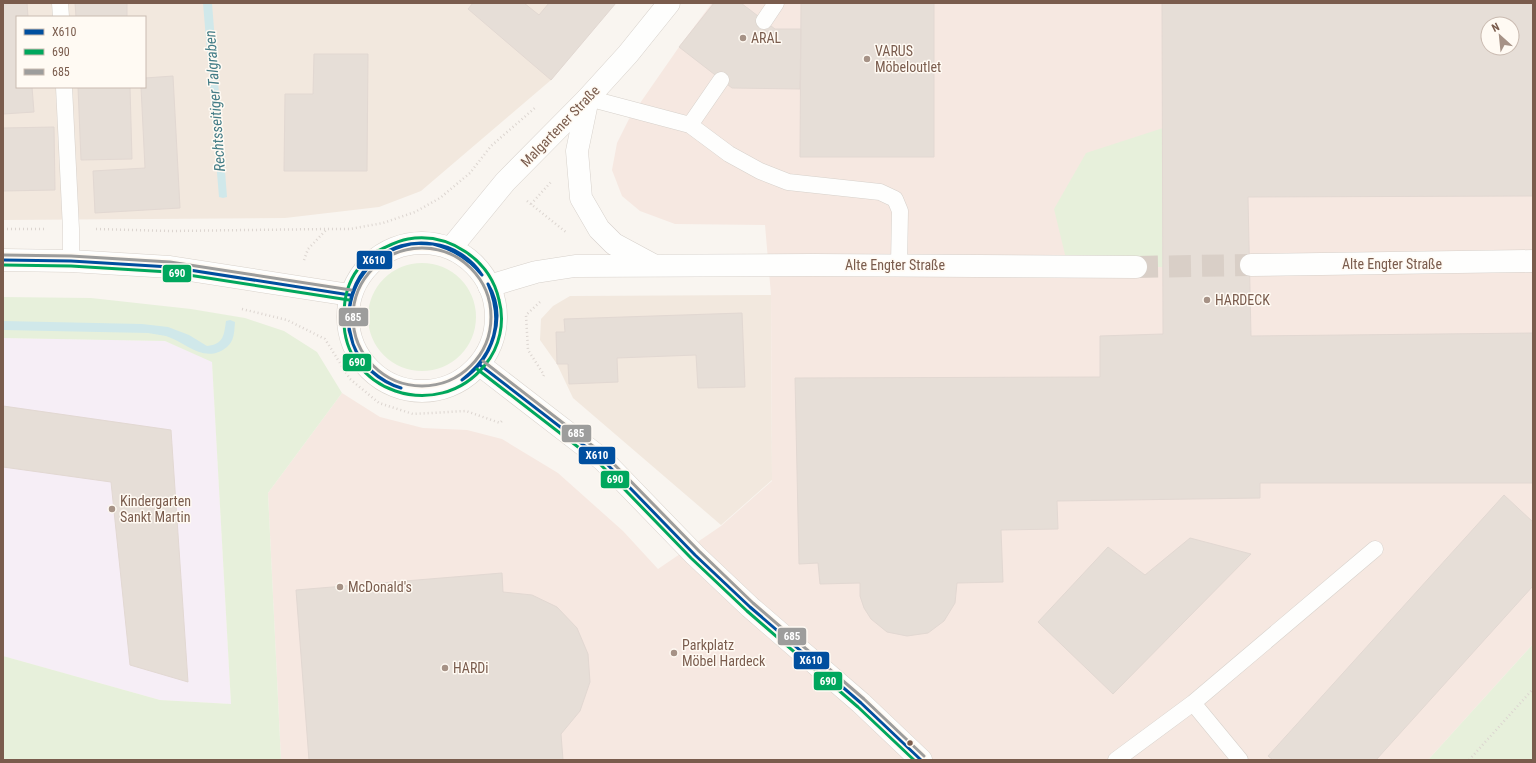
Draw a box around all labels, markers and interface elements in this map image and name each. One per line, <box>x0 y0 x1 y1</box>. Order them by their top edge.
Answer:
legend <box>16 16 146 88</box>
north arrow <box>1480 16 1520 56</box>
text: N <box>1490 20 1502 35</box>
text: X610 <box>52 25 76 39</box>
water label: Rechtsseitiger Talgraben <box>201 30 229 172</box>
place label: ARAL <box>751 30 782 46</box>
marker: ARAL <box>738 33 748 43</box>
place label: VARUS Möbeloutlet <box>875 43 941 75</box>
text: 690 <box>52 45 70 59</box>
marker: VARUS Möbeloutlet <box>862 54 872 64</box>
text: 685 <box>52 65 70 79</box>
street label: Malgartener Straße <box>517 82 603 170</box>
line badge: X610 <box>356 250 393 270</box>
text: X610 <box>363 254 386 267</box>
street label: Alte Engter Straße <box>1342 256 1442 272</box>
street label: Alte Engter Straße <box>845 257 945 273</box>
line badge: 690 <box>162 264 192 283</box>
text: 690 <box>169 267 186 280</box>
place label: HARDECK <box>1215 292 1270 308</box>
marker: HARDECK <box>1202 295 1212 305</box>
line badge: 685 <box>338 307 369 327</box>
text: 685 <box>345 311 362 324</box>
line badge: 690 <box>342 353 372 372</box>
text: 690 <box>349 356 366 369</box>
line badge: 685 <box>561 424 592 443</box>
text: 685 <box>568 427 585 440</box>
line badge: X610 <box>578 446 616 465</box>
text: X610 <box>586 449 609 462</box>
line badge: 690 <box>600 470 630 489</box>
text: 690 <box>607 473 624 486</box>
place label: Kindergarten Sankt Martin <box>120 493 191 525</box>
marker: Kindergarten Sankt Martin <box>107 504 117 514</box>
place label: McDonald's <box>348 579 412 595</box>
marker: McDonald's <box>335 582 345 592</box>
line badge: 685 <box>777 627 807 646</box>
text: 685 <box>784 630 801 643</box>
place label: Parkplatz Möbel Hardeck <box>682 637 766 669</box>
marker: Parkplatz Möbel Hardeck <box>669 648 679 658</box>
line badge: X610 <box>793 651 830 670</box>
text: X610 <box>800 654 823 667</box>
place label: HARDi <box>453 660 489 676</box>
marker: HARDi <box>440 663 450 673</box>
line badge: 690 <box>813 671 843 691</box>
text: 690 <box>820 675 837 688</box>
unlabelled marker <box>905 738 915 748</box>

